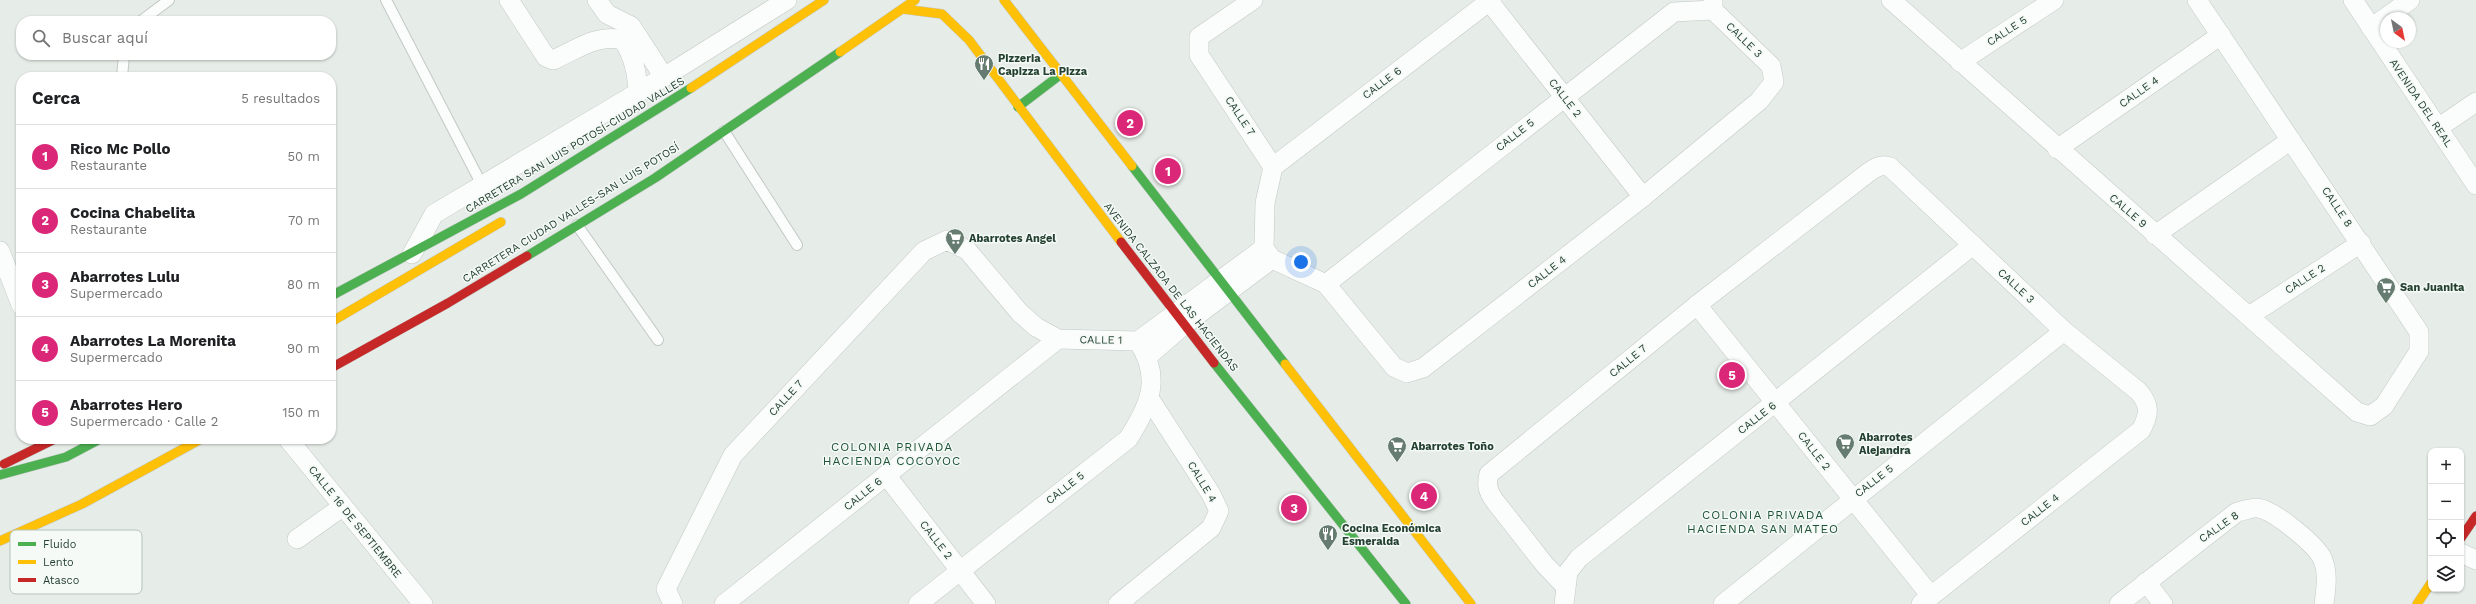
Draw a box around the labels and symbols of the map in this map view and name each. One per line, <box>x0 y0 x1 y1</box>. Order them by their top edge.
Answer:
north arrow <box>2380 12 2416 48</box>
street label: CALLE 5 <box>1985 13 2029 49</box>
street label: CALLE 3 <box>1723 20 1765 60</box>
place label: Pizzeria Capizza La Pizza <box>998 52 1088 78</box>
restaurant icon: Pizzeria Capizza La Pizza <box>973 53 995 81</box>
street label: AVENIDA DEL REAL <box>2387 56 2456 150</box>
street label: CALLE 6 <box>1360 64 1404 102</box>
street label: CARRETERA SAN LUIS POTOSÍ-CIUDAD VALLES <box>463 73 687 216</box>
street label: CALLE 4 <box>2117 73 2162 110</box>
street label: CALLE 2 <box>1546 76 1584 120</box>
street label: CALLE 7 <box>1222 94 1258 138</box>
pin: 2 <box>1117 108 1143 138</box>
street label: CALLE 5 <box>1493 116 1537 154</box>
street label: CARRETERA CIUDAD VALLES-SAN LUIS POTOSÍ <box>460 140 682 286</box>
pin: 1 <box>1155 156 1181 186</box>
street label: CALLE 8 <box>2319 184 2355 230</box>
street label: CALLE 9 <box>2107 191 2150 231</box>
street label: AVENIDA CALZADA DE LAS HACIENDAS <box>1101 200 1241 374</box>
supermarket icon: Abarrotes Angel <box>944 227 966 255</box>
place label: Abarrotes Angel <box>969 232 1056 245</box>
your location <box>1291 252 1311 272</box>
street label: CALLE 4 <box>1525 253 1569 291</box>
street label: CALLE 2 <box>2283 261 2327 297</box>
street label: CALLE 3 <box>1995 266 2037 306</box>
supermarket icon: San Juanita <box>2375 276 2397 304</box>
place label: San Juanita <box>2400 281 2465 294</box>
street label: CALLE 1 <box>1079 333 1123 347</box>
street label: CALLE 7 <box>1607 342 1649 380</box>
pin: 5 <box>1719 360 1745 390</box>
street label: CALLE 7 <box>766 377 806 419</box>
street label: CALLE 6 <box>1735 399 1779 437</box>
street label: CALLE 2 <box>1795 429 1833 473</box>
place label: Abarrotes Alejandra <box>1859 431 1913 457</box>
supermarket icon: Abarrotes Alejandra <box>1834 432 1856 460</box>
supermarket icon: Abarrotes Toño <box>1386 435 1408 463</box>
district label: COLONIA PRIVADA HACIENDA COCOYOC <box>823 440 961 468</box>
place label: Abarrotes Toño <box>1411 440 1494 453</box>
street label: CALLE 4 <box>1185 459 1219 505</box>
street label: CALLE 5 <box>1852 462 1896 500</box>
street label: CALLE 16 DE SEPTIEMBRE <box>306 463 404 581</box>
street label: CALLE 5 <box>1043 469 1087 507</box>
street label: CALLE 6 <box>841 474 885 513</box>
pin: 4 <box>1411 481 1437 511</box>
street label: CALLE 4 <box>2018 491 2062 529</box>
pin: 3 <box>1281 493 1307 523</box>
district label: COLONIA PRIVADA HACIENDA SAN MATEO <box>1687 508 1839 536</box>
street label: CALLE 8 <box>2197 508 2242 545</box>
street label: CALLE 2 <box>917 518 955 562</box>
place label: Cocina Económica Esmeralda <box>1342 522 1442 548</box>
restaurant icon: Cocina Económica Esmeralda <box>1317 523 1339 551</box>
legend <box>10 530 142 594</box>
text: Fluido <box>43 538 76 551</box>
text: Lento <box>43 556 74 569</box>
text: Atasco <box>43 574 79 587</box>

